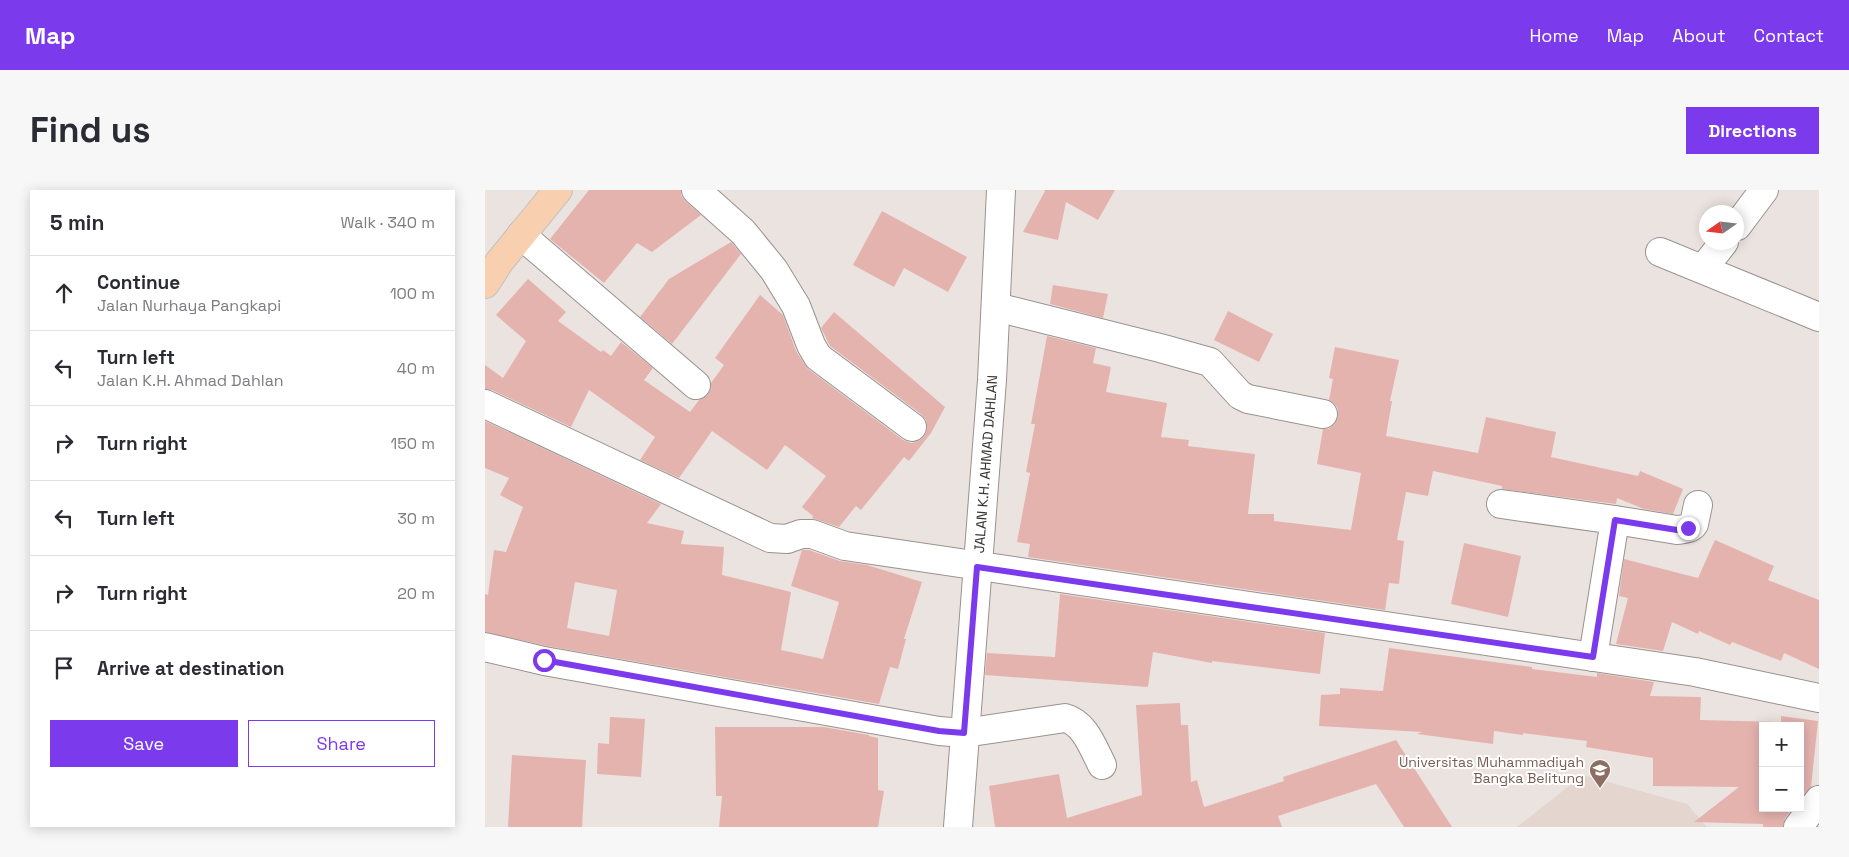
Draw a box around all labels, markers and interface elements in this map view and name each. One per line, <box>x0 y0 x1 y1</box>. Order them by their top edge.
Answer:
text: Map <box>25 20 75 51</box>
text: Home <box>1530 24 1579 47</box>
text: Map <box>1607 24 1644 47</box>
text: About <box>1672 24 1726 47</box>
text: Contact <box>1754 24 1824 47</box>
button: Directions <box>1686 107 1819 154</box>
text: Find us <box>30 108 151 152</box>
north arrow <box>1699 205 1744 250</box>
text: 5 min <box>50 209 104 236</box>
text: Walk · 340 m <box>340 212 435 233</box>
text: Continue <box>97 270 180 295</box>
icon: ahead <box>50 279 78 307</box>
text: 100 m <box>390 283 435 304</box>
text: Jalan Nurhaya Pangkapi <box>97 295 281 316</box>
text: Turn left <box>97 345 175 370</box>
icon: left <box>50 354 78 382</box>
text: 40 m <box>397 358 435 379</box>
text: Jalan K.H. Ahmad Dahlan <box>97 370 284 391</box>
street label: JALAN K.H. AHMAD DAHLAN <box>970 375 1001 554</box>
icon: right <box>50 429 78 457</box>
text: Turn right <box>97 431 187 456</box>
text: 150 m <box>391 433 435 454</box>
icon: left <box>50 504 78 532</box>
text: Turn left <box>97 506 175 531</box>
text: 30 m <box>397 508 435 529</box>
route end <box>1677 517 1700 540</box>
icon: right <box>50 579 78 607</box>
text: Turn right <box>97 581 187 606</box>
text: 20 m <box>397 583 435 604</box>
route start <box>533 649 556 672</box>
icon: arrive <box>50 654 78 682</box>
text: Arrive at destination <box>97 656 285 681</box>
button: Save <box>50 720 238 767</box>
button: Share <box>248 720 435 767</box>
map controls <box>1759 722 1804 812</box>
button: + <box>1759 722 1804 767</box>
place label: Universitas Muhammadiyah Bangka Belitung <box>1399 753 1584 787</box>
school or university icon: Universitas Muhammadiyah Bangka Belitung <box>1588 758 1612 789</box>
button: − <box>1759 767 1804 812</box>

